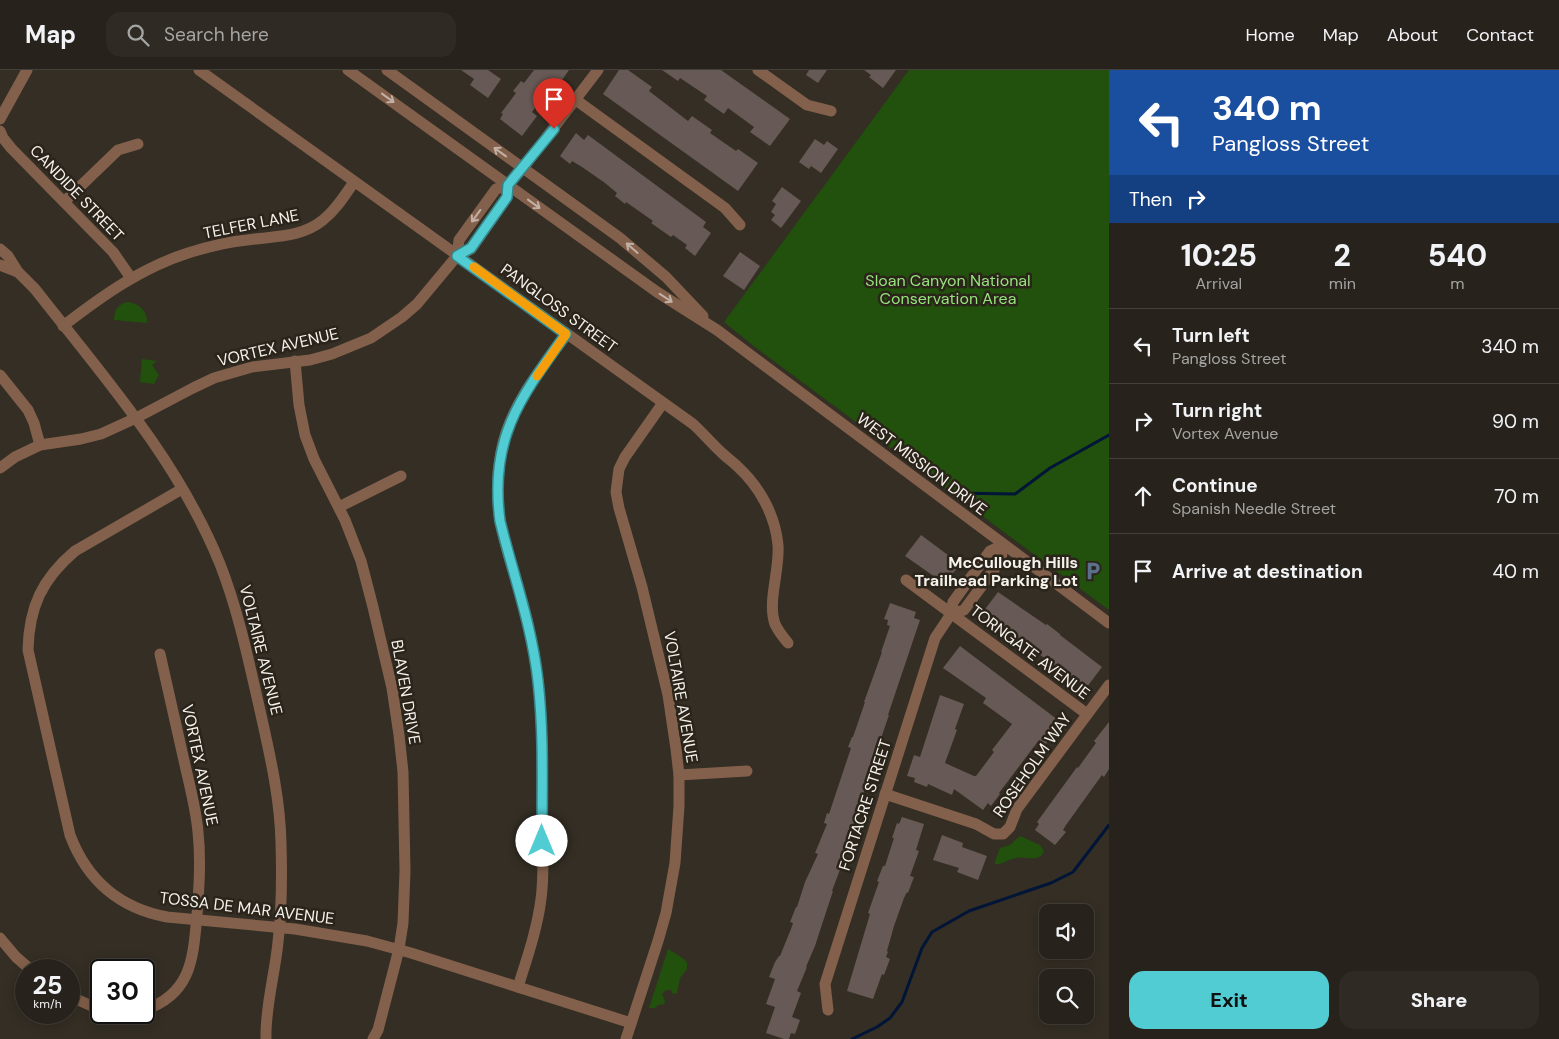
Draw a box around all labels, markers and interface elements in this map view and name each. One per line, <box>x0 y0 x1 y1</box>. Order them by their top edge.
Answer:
search box <box>106 12 456 57</box>
text: Map <box>25 19 76 50</box>
icon: search <box>124 21 152 49</box>
text: Search here <box>164 22 269 47</box>
text: Home <box>1245 23 1295 47</box>
text: Map <box>1323 23 1359 47</box>
text: About <box>1387 23 1438 47</box>
text: Contact <box>1466 23 1534 47</box>
pin <box>533 78 575 129</box>
icon: arrive <box>540 85 568 113</box>
text: 340 m <box>1212 85 1322 131</box>
icon: left <box>1129 90 1194 155</box>
one-way arrow <box>381 93 394 104</box>
text: Pangloss Street <box>1212 129 1369 158</box>
street label: CANDIDE STREET <box>26 140 128 246</box>
one-way arrow <box>493 147 507 157</box>
icon: right <box>1182 185 1210 213</box>
text: Then <box>1129 187 1172 212</box>
one-way arrow <box>527 198 540 209</box>
street label: TELFER LANE <box>201 204 301 244</box>
one-way arrow <box>471 208 481 222</box>
text: 10:25 <box>1181 236 1257 275</box>
text: 2 <box>1334 236 1351 275</box>
text: 540 <box>1428 236 1487 275</box>
one-way arrow <box>625 242 638 253</box>
street label: PANGLOSS STREET <box>497 259 621 357</box>
park label: Sloan Canyon National Conservation Area <box>865 270 1031 309</box>
text: Arrival <box>1196 273 1242 294</box>
text: min <box>1329 273 1356 294</box>
text: m <box>1450 273 1465 294</box>
one-way arrow <box>659 293 673 303</box>
street label: VORTEX AVENUE <box>215 323 341 371</box>
text: Turn left <box>1172 323 1250 348</box>
icon: left <box>1129 332 1157 360</box>
text: 340 m <box>1481 334 1539 359</box>
text: Pangloss Street <box>1172 348 1286 369</box>
text: Turn right <box>1172 398 1262 423</box>
icon: right <box>1129 407 1157 435</box>
street label: WEST MISSION DRIVE <box>853 408 991 520</box>
text: 90 m <box>1492 409 1539 434</box>
text: Vortex Avenue <box>1172 423 1278 444</box>
text: Continue <box>1172 473 1258 498</box>
icon: ahead <box>1129 482 1157 510</box>
text: 70 m <box>1494 484 1539 509</box>
text: Spanish Needle Street <box>1172 498 1336 519</box>
place label: McCullough Hills Trailhead Parking Lot <box>915 552 1078 591</box>
icon: arrive <box>1129 557 1157 585</box>
text: Arrive at destination <box>1172 559 1363 584</box>
text: 40 m <box>1492 559 1539 584</box>
parking icon: McCullough Hills Trailhead Parking Lot <box>1082 560 1104 582</box>
street label: VOLTAIRE AVENUE <box>235 583 287 717</box>
street label: TORNGATE AVENUE <box>966 600 1094 704</box>
street label: VOLTAIRE AVENUE <box>659 629 703 765</box>
street label: BLAVEN DRIVE <box>386 638 426 746</box>
street label: VORTEX AVENUE <box>177 702 223 828</box>
street label: ROSEHOLM WAY <box>988 709 1076 821</box>
street label: FORTACRE STREET <box>834 737 896 873</box>
position arrow <box>515 814 567 866</box>
street label: TOSSA DE MAR AVENUE <box>158 887 336 929</box>
map controls <box>1039 904 1094 1024</box>
button: sound <box>1039 904 1094 959</box>
speed limit sign: 30 <box>90 959 155 1024</box>
text: 25 <box>33 969 62 1002</box>
button: search <box>1039 969 1094 1024</box>
button: Exit <box>1129 971 1329 1029</box>
button: Share <box>1339 971 1539 1029</box>
text: km/h <box>33 996 62 1012</box>

